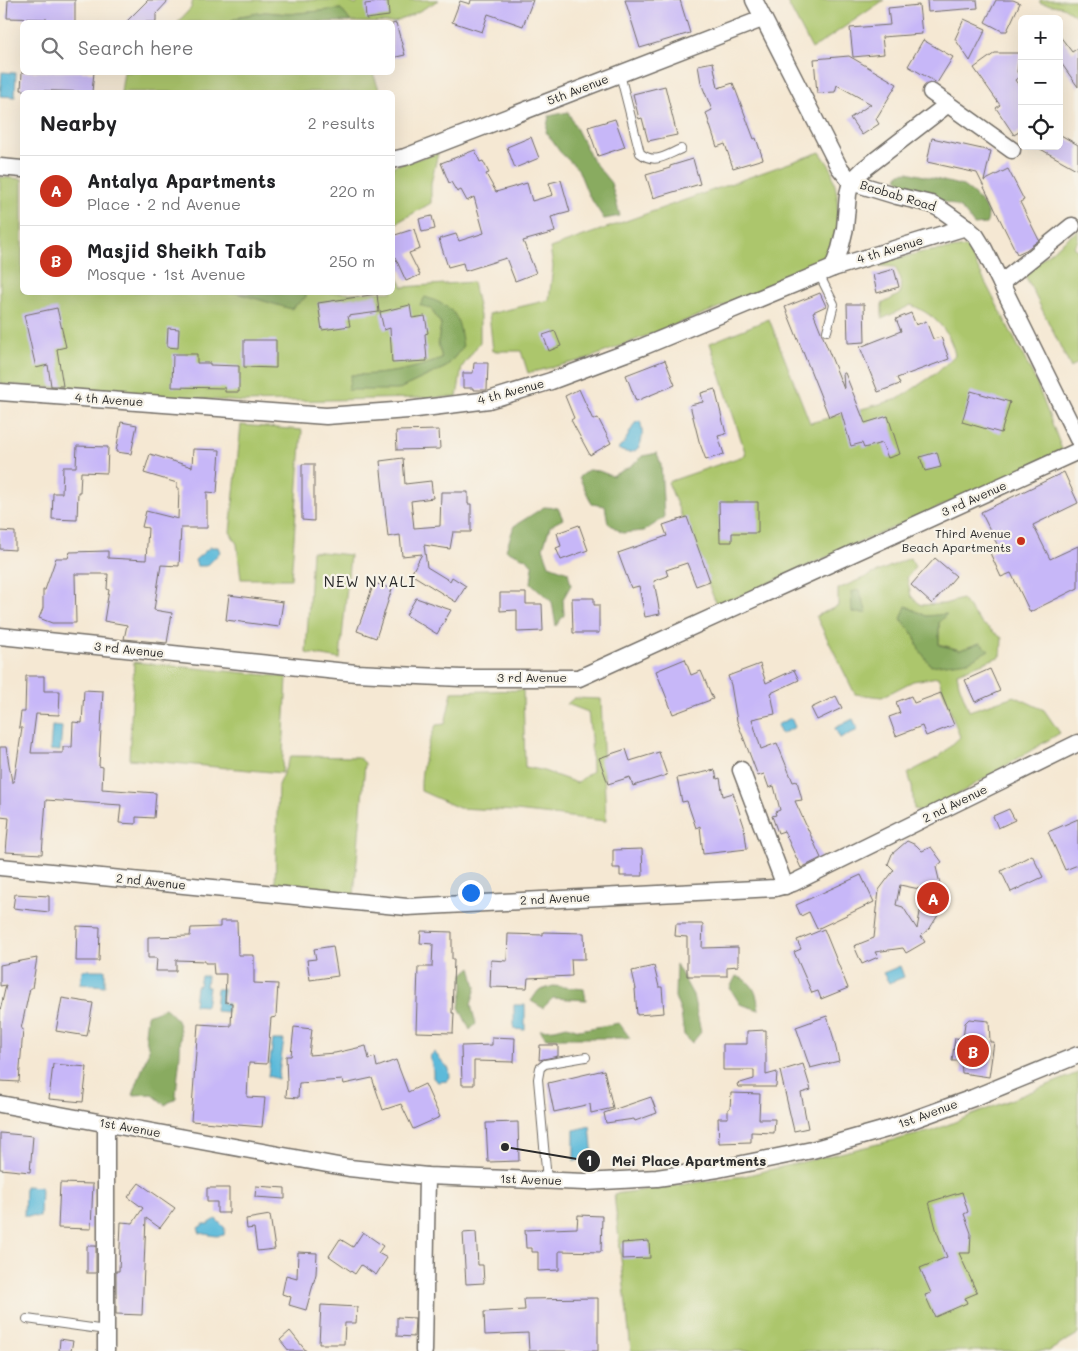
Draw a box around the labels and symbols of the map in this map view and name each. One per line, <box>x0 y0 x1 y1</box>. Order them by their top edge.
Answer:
street label: 5th Avenue <box>545 70 611 108</box>
street label: Baobab Road <box>858 176 939 214</box>
street label: 4 th Avenue <box>855 231 925 267</box>
street label: 4 th Avenue <box>476 374 546 408</box>
street label: 4 th Avenue <box>74 389 144 409</box>
street label: 3 rd Avenue <box>938 477 1009 520</box>
place label: Third Avenue Beach Apartments <box>902 525 1011 555</box>
marker: Third Avenue Beach Apartments <box>1015 535 1027 547</box>
district label: NEW NYALI <box>324 571 416 591</box>
street label: 3 rd Avenue <box>94 637 165 661</box>
street label: 3 rd Avenue <box>497 669 567 685</box>
street label: 2 nd Avenue <box>920 781 990 826</box>
street label: 2 nd Avenue <box>115 869 187 893</box>
pin: A <box>917 879 949 917</box>
your location <box>458 880 484 906</box>
street label: 2 nd Avenue <box>520 888 590 908</box>
pin: B <box>957 1032 989 1070</box>
street label: 1st Avenue <box>896 1095 959 1131</box>
street label: 1st Avenue <box>98 1114 162 1140</box>
callout: Mei Place Apartments <box>576 1147 776 1176</box>
text: 1 <box>586 1150 592 1170</box>
text: Mei Place Apartments <box>612 1151 766 1170</box>
street label: 1st Avenue <box>500 1170 562 1188</box>

